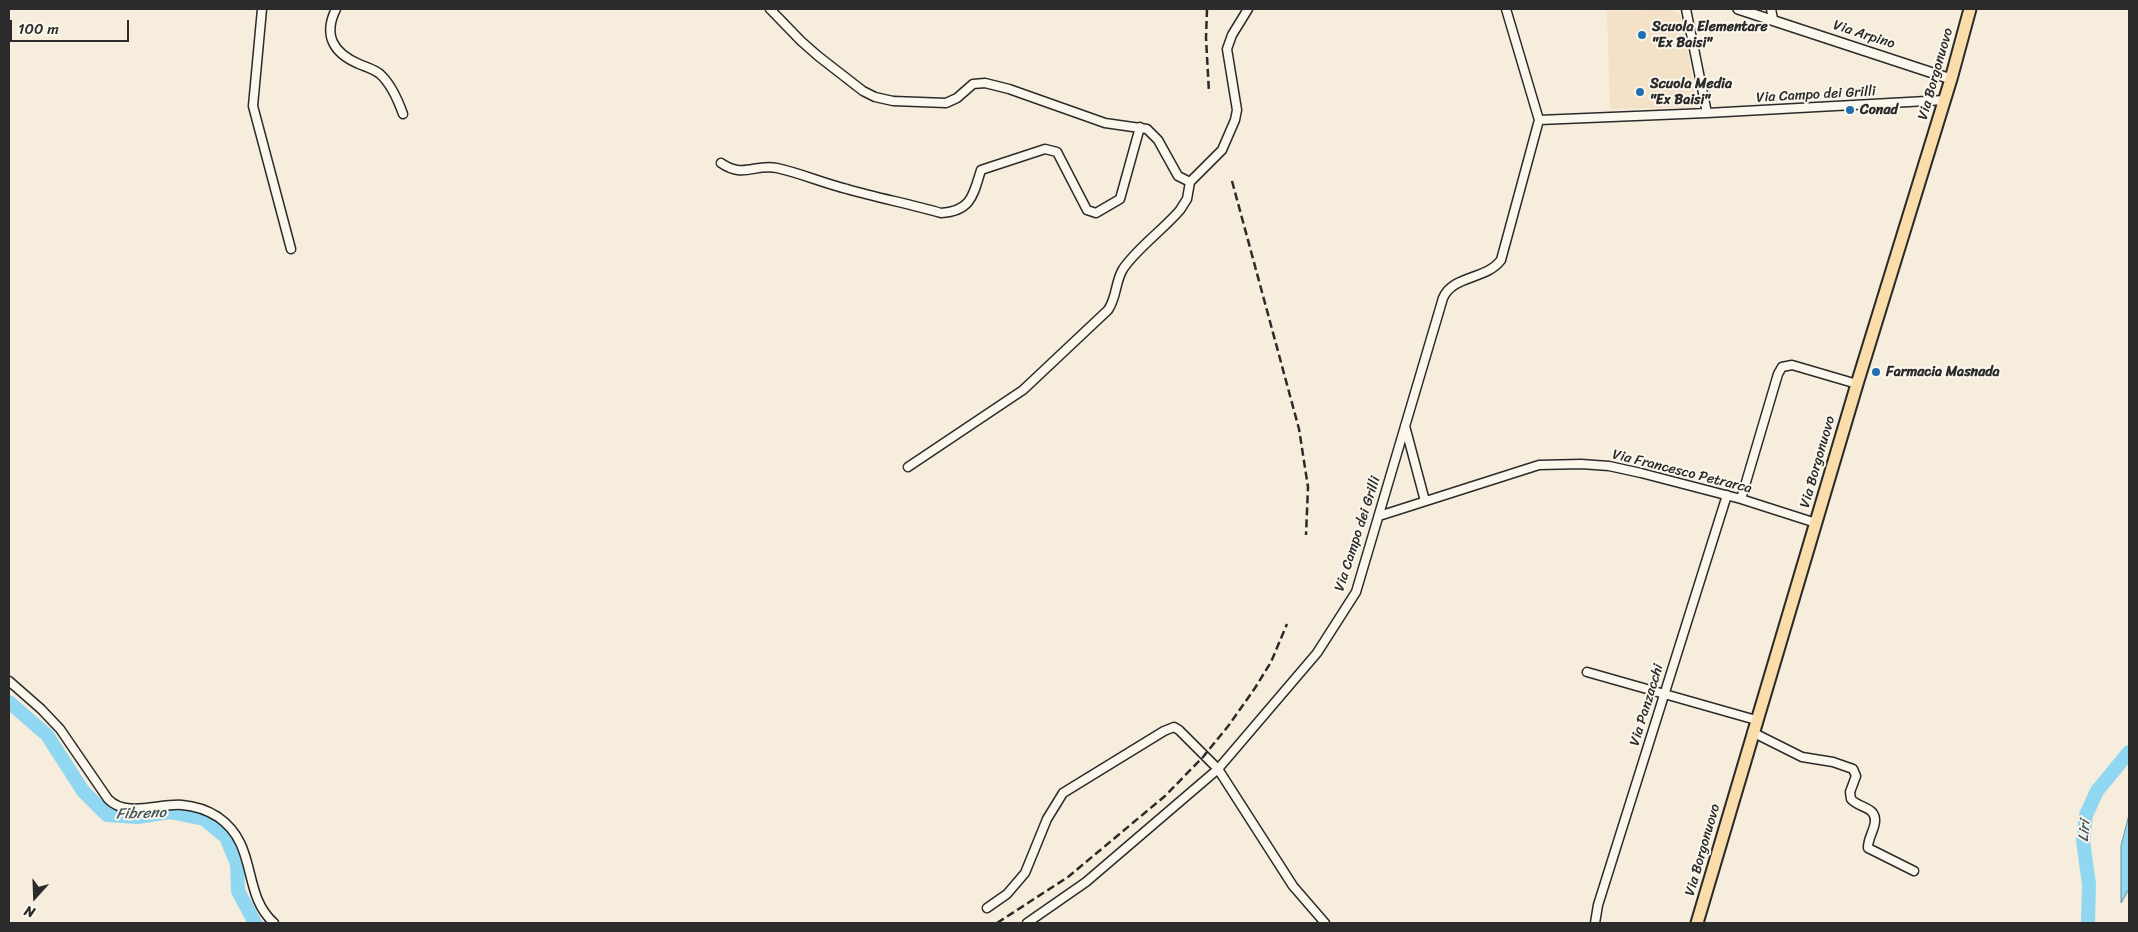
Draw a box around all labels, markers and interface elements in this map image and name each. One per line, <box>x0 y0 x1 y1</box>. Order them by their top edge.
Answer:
scale bar <box>12 10 131 42</box>
text: 100 m <box>18 16 59 42</box>
street label: Via Arpino <box>1831 17 1897 53</box>
place label: Scuola Elementare "Ex Baisi" <box>1652 19 1768 52</box>
street label: Via Borgonuovo <box>1915 26 1957 122</box>
marker: Scuola Elementare "Ex Baisi" <box>1636 29 1648 41</box>
place label: Scuola Media "Ex Baisi" <box>1650 76 1732 108</box>
street label: Via Campo dei Grilli <box>1756 83 1876 107</box>
marker: Scuola Media "Ex Baisi" <box>1634 86 1646 98</box>
place label: Conad <box>1860 102 1898 118</box>
marker: Conad <box>1844 104 1856 116</box>
place label: Farmacia Masnada <box>1886 364 2000 380</box>
marker: Farmacia Masnada <box>1870 366 1882 378</box>
street label: Via Borgonuovo <box>1797 414 1839 510</box>
street label: Via Francesco Petrarca <box>1610 447 1754 497</box>
street label: Via Campo dei Grilli <box>1332 474 1384 594</box>
street label: Via Panzacchi <box>1627 662 1667 748</box>
street label: Via Borgonuovo <box>1682 802 1724 898</box>
water label: Fibreno <box>116 804 166 824</box>
water label: Liri <box>2075 820 2095 842</box>
north arrow <box>10 872 60 922</box>
text: N <box>21 898 39 925</box>

